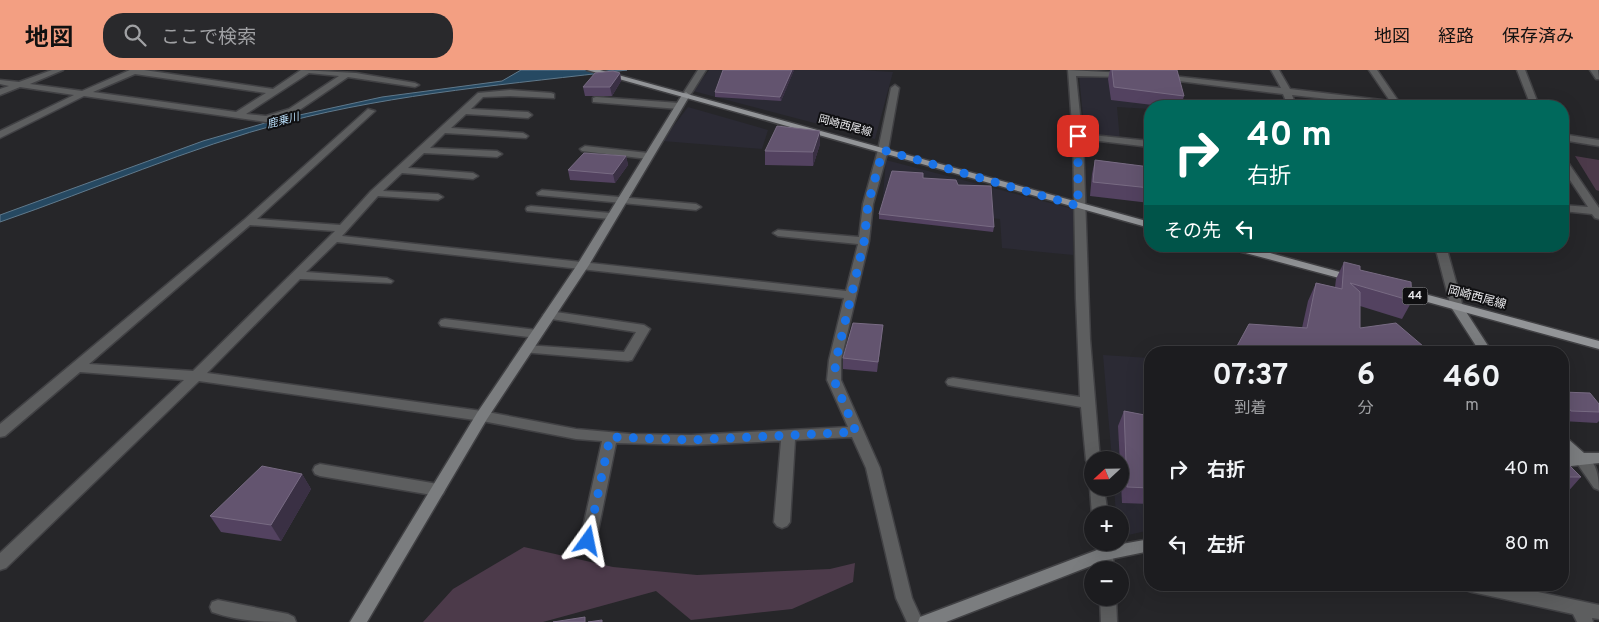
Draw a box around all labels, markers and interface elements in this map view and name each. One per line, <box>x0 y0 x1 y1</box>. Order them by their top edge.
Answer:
search box <box>103 13 453 58</box>
icon: search <box>121 21 149 49</box>
text: 地図 <box>25 24 73 54</box>
text: ここで検索 <box>161 26 256 50</box>
text: 地図 <box>1374 26 1410 49</box>
text: 経路 <box>1438 26 1474 49</box>
text: 保存済み <box>1502 26 1574 49</box>
water label: 鹿乗川 <box>265 110 302 132</box>
street label: 岡崎西尾線 <box>817 112 873 140</box>
text: 40 m <box>1247 114 1332 158</box>
pin <box>1057 115 1099 157</box>
icon: right <box>1164 120 1229 185</box>
icon: arrive <box>1064 122 1092 150</box>
text: 右折 <box>1247 164 1291 191</box>
icon: left <box>1231 215 1259 243</box>
text: その先 <box>1164 220 1221 244</box>
street label: 岡崎西尾線 <box>1446 283 1508 313</box>
road number: 44 <box>1402 288 1428 305</box>
text: 07:37 <box>1212 358 1288 395</box>
text: 6 <box>1357 358 1375 395</box>
text: 460 <box>1443 360 1501 397</box>
text: m <box>1465 396 1479 416</box>
text: 到着 <box>1234 399 1266 419</box>
text: 分 <box>1358 399 1374 419</box>
north arrow <box>1084 451 1129 496</box>
map controls <box>1084 451 1129 606</box>
icon: right <box>1164 455 1192 483</box>
text: 40 m <box>1504 457 1549 481</box>
text: 右折 <box>1207 459 1245 483</box>
button: + <box>1084 506 1129 551</box>
position arrow <box>561 514 613 566</box>
icon: left <box>1164 530 1192 558</box>
text: 80 m <box>1505 532 1549 556</box>
text: 左折 <box>1207 534 1245 558</box>
button: − <box>1084 561 1129 606</box>

